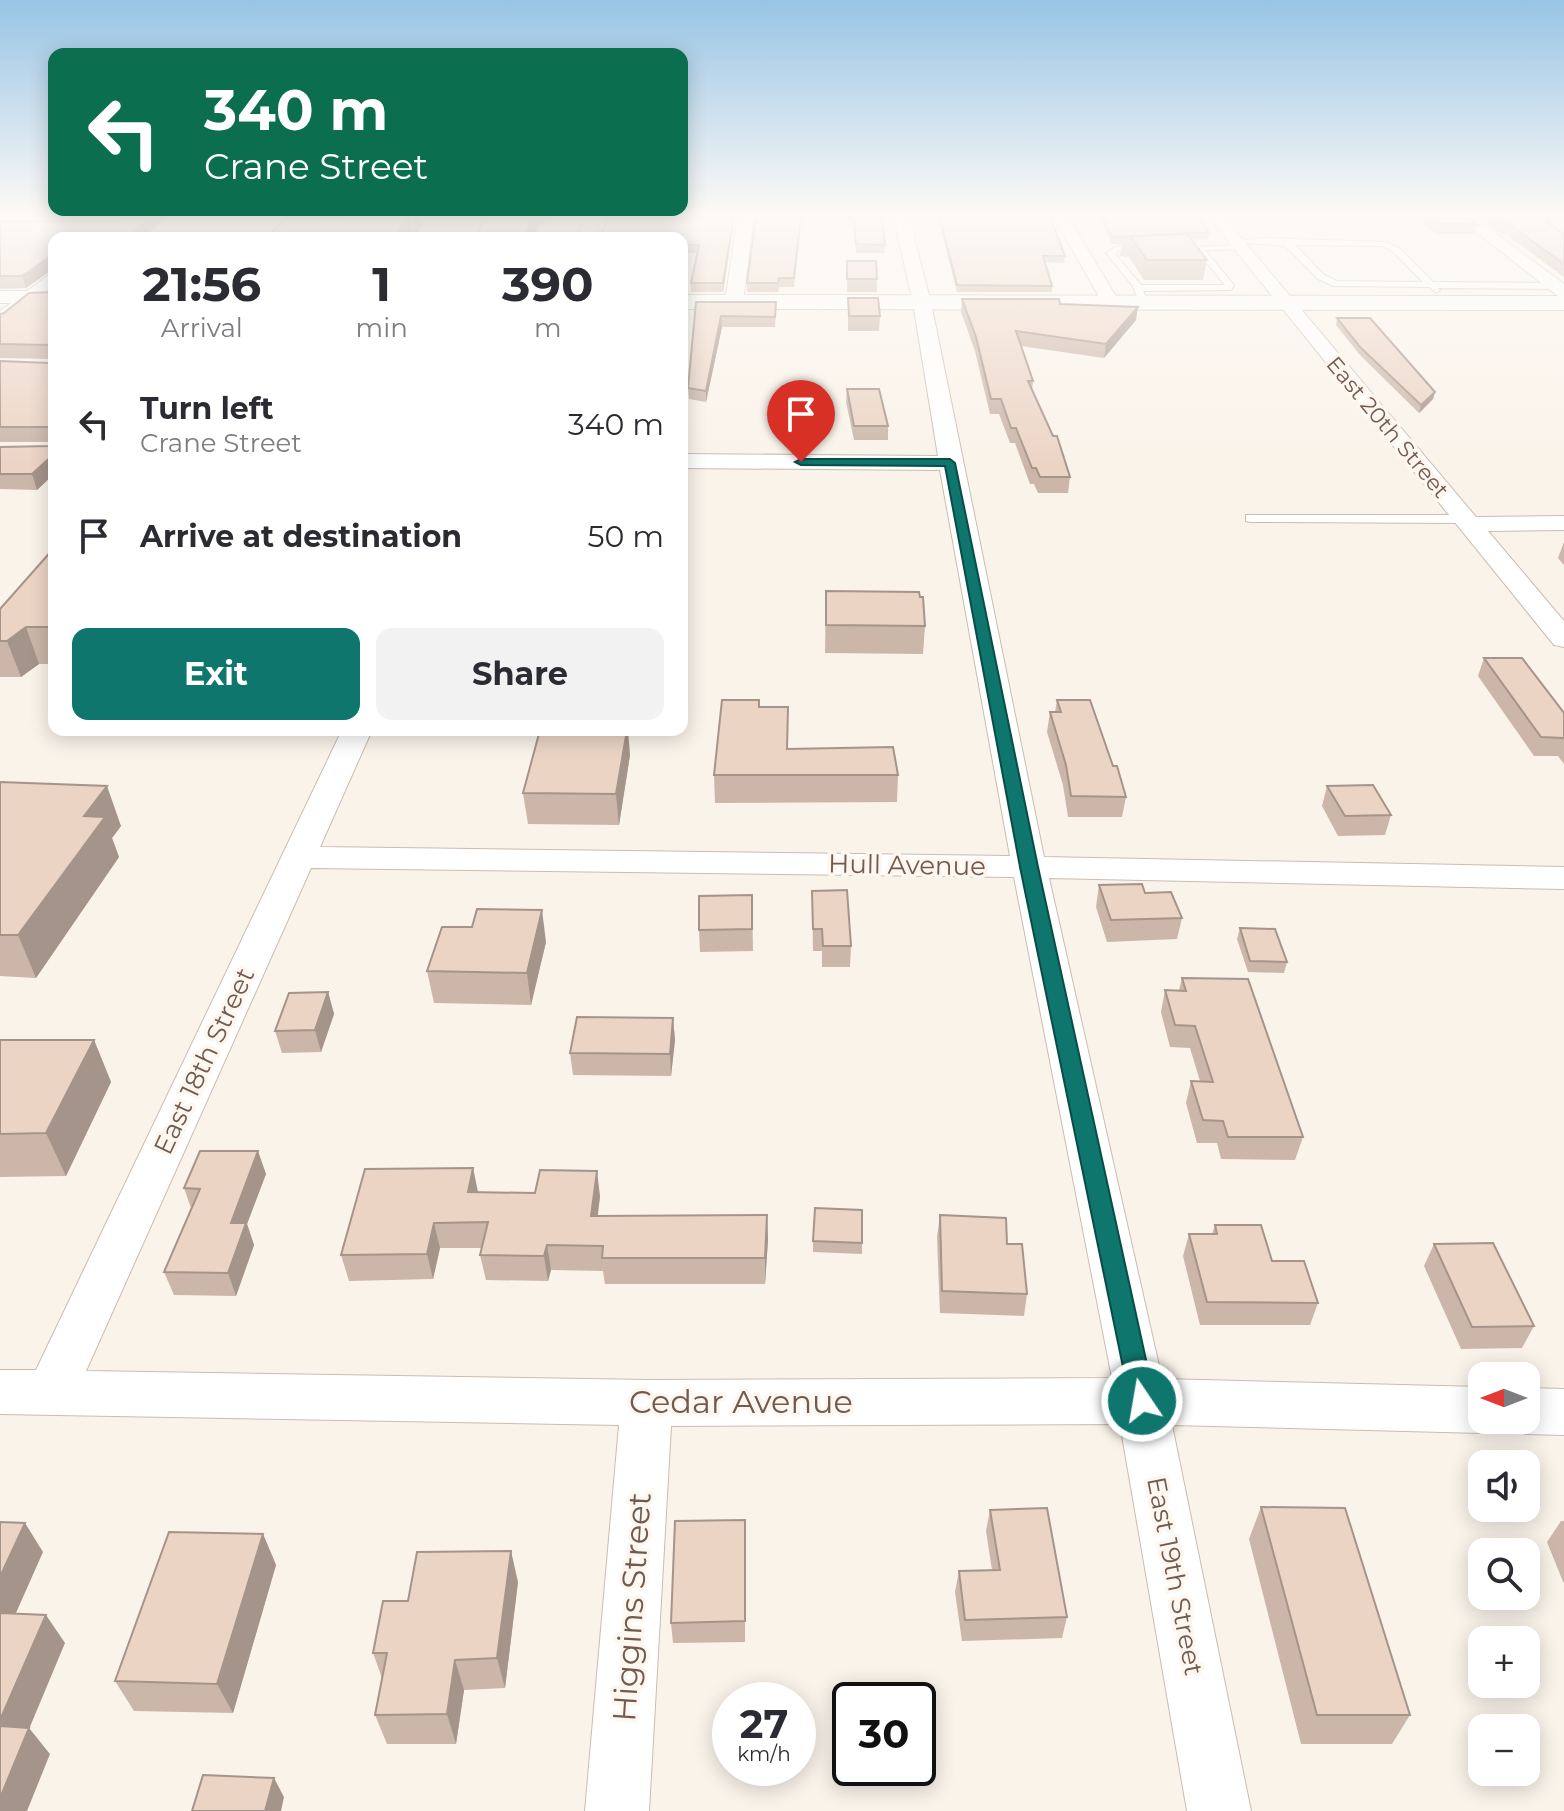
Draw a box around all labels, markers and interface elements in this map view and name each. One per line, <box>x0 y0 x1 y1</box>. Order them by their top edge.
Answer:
text: 340 m <box>204 76 388 144</box>
icon: left <box>72 80 176 184</box>
text: Crane Street <box>204 144 428 188</box>
text: 21:56 <box>142 255 261 313</box>
text: 1 <box>372 255 391 313</box>
text: 390 <box>502 255 594 313</box>
text: Arrival <box>161 312 243 344</box>
text: min <box>356 312 408 344</box>
text: m <box>534 312 562 344</box>
street label: East 20th Street <box>1321 351 1455 504</box>
pin <box>767 380 835 462</box>
text: Turn left <box>140 390 273 427</box>
icon: arrive <box>779 392 823 436</box>
icon: left <box>72 402 116 446</box>
text: 340 m <box>568 406 664 443</box>
text: Crane Street <box>140 427 302 459</box>
icon: arrive <box>72 514 116 558</box>
text: Arrive at destination <box>140 518 462 555</box>
text: 50 m <box>587 518 664 555</box>
button: Exit <box>72 628 360 720</box>
button: Share <box>376 628 664 720</box>
street label: Hull Avenue <box>828 848 986 882</box>
street label: East 18th Street <box>147 963 261 1159</box>
position arrow <box>1100 1359 1184 1443</box>
north arrow <box>1468 1362 1540 1434</box>
map controls <box>1468 1362 1540 1786</box>
street label: Cedar Avenue <box>629 1382 853 1421</box>
button: sound <box>1468 1450 1540 1522</box>
street label: East 19th Street <box>1140 1474 1210 1678</box>
street label: Higgins Street <box>604 1491 659 1723</box>
button: search <box>1468 1538 1540 1610</box>
button: + <box>1468 1626 1540 1698</box>
speed limit sign: 30 <box>832 1682 936 1786</box>
text: 27 <box>740 1699 788 1748</box>
button: − <box>1468 1714 1540 1786</box>
text: km/h <box>737 1742 791 1766</box>

